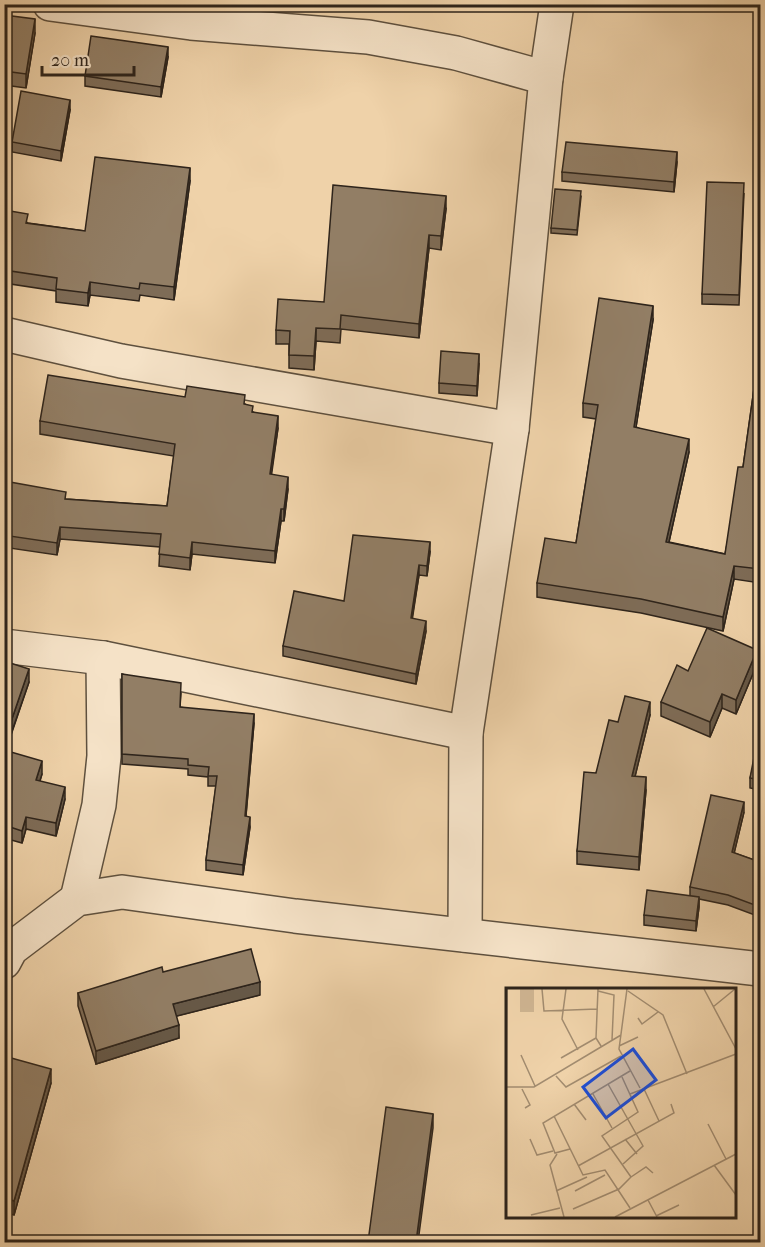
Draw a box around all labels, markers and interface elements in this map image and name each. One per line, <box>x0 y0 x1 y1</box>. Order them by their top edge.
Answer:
scale bar <box>42 39 134 77</box>
text: 20 m <box>51 50 89 71</box>
inset map <box>506 988 735 1217</box>

